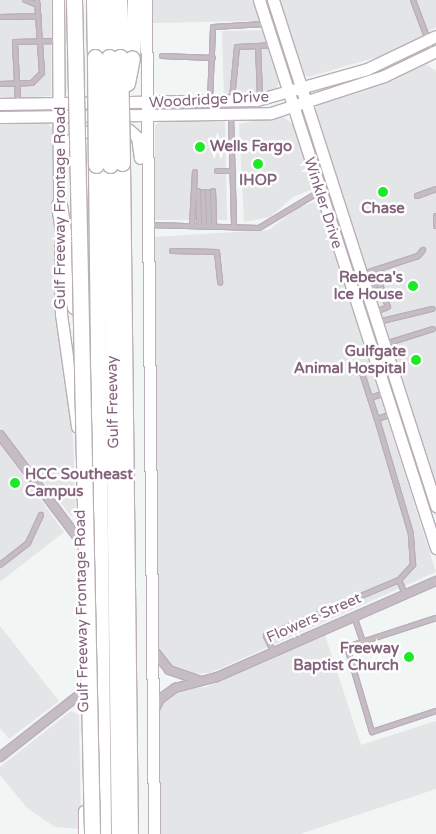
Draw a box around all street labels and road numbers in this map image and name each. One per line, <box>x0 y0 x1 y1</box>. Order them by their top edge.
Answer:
street label: Woodridge Drive <box>149 88 269 112</box>
street label: Gulf Freeway Frontage Road <box>52 106 70 310</box>
street label: Winkler Drive <box>300 155 346 251</box>
street label: Gulf Freeway <box>103 355 123 449</box>
street label: Gulf Freeway Frontage Road <box>71 509 93 713</box>
street label: Flowers Street <box>264 589 364 647</box>

